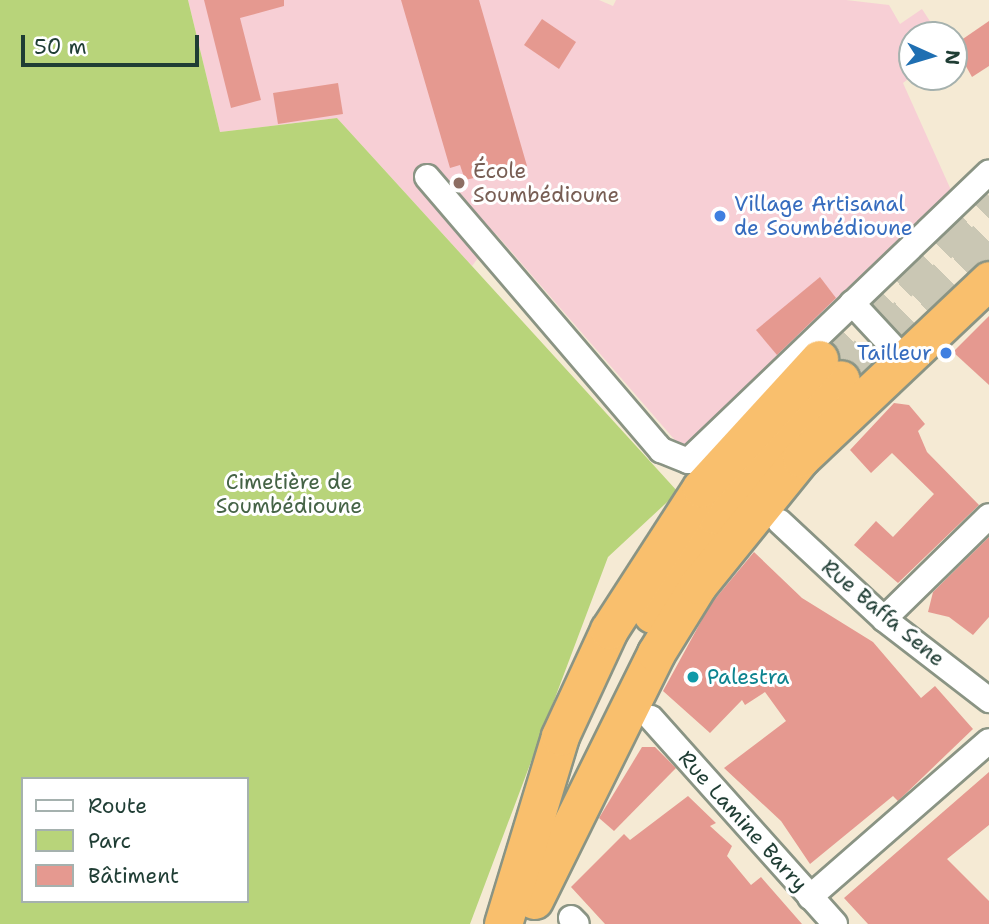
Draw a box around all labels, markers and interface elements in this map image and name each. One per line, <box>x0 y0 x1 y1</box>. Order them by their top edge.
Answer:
scale bar <box>24 21 203 65</box>
north arrow <box>898 21 968 91</box>
text: 50 m <box>34 33 87 61</box>
text: N <box>939 49 965 66</box>
place label: École Soumbédioune <box>473 158 619 208</box>
marker: École Soumbédioune <box>451 175 467 191</box>
place label: Village Artisanal de Soumbédioune <box>734 191 913 241</box>
marker: Village Artisanal de Soumbédioune <box>712 208 728 224</box>
place label: Tailleur <box>857 340 932 366</box>
marker: Tailleur <box>938 345 954 361</box>
park label: Cimetière de Soumbédioune <box>216 469 362 519</box>
street label: Rue Baffa Sene <box>816 554 950 672</box>
place label: Palestra <box>707 664 789 690</box>
marker: Palestra <box>685 669 701 685</box>
street label: Rue Lamine Barry <box>673 746 813 896</box>
legend <box>21 777 248 903</box>
text: Route <box>88 792 147 820</box>
text: Parc <box>88 827 131 855</box>
text: Bâtiment <box>88 862 179 890</box>

